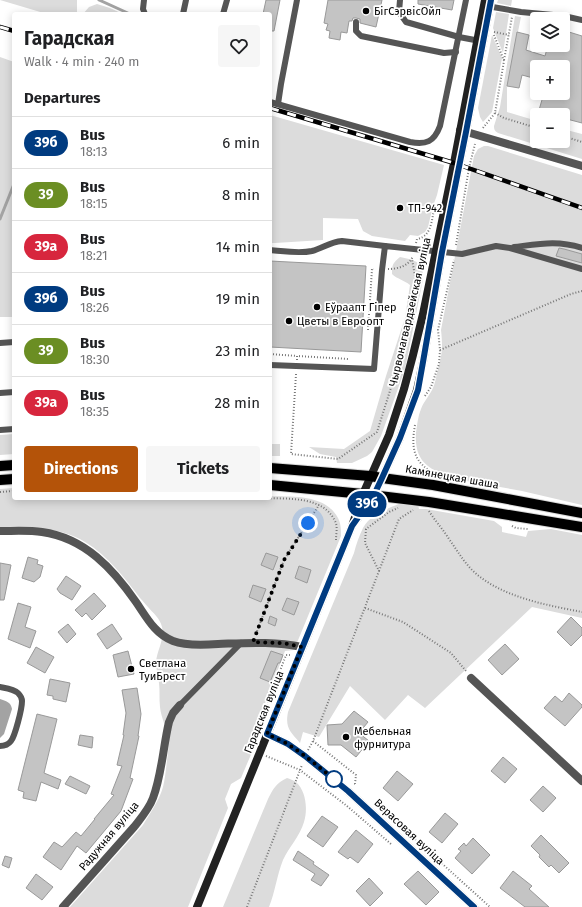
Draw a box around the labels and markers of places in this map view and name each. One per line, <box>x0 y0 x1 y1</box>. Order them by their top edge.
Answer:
place label: БігСэрвісОйл <box>374 5 441 18</box>
marker: БігСэрвісОйл <box>361 6 371 16</box>
place label: ТП-942 <box>408 202 442 215</box>
marker: ТП-942 <box>395 203 405 213</box>
place label: Еўраапт Гіпер <box>325 301 397 314</box>
marker: Еўраапт Гіпер <box>312 302 322 312</box>
place label: Цветы в Евроопт <box>297 315 384 328</box>
marker: Цветы в Евроопт <box>284 316 294 326</box>
place label: Светлана ТуиБрест <box>139 657 186 683</box>
marker: Светлана ТуиБрест <box>126 664 136 674</box>
place label: Мебельная фурнитура <box>354 725 411 751</box>
marker: Мебельная фурнитура <box>341 732 351 742</box>
unlabelled marker <box>325 770 343 788</box>

